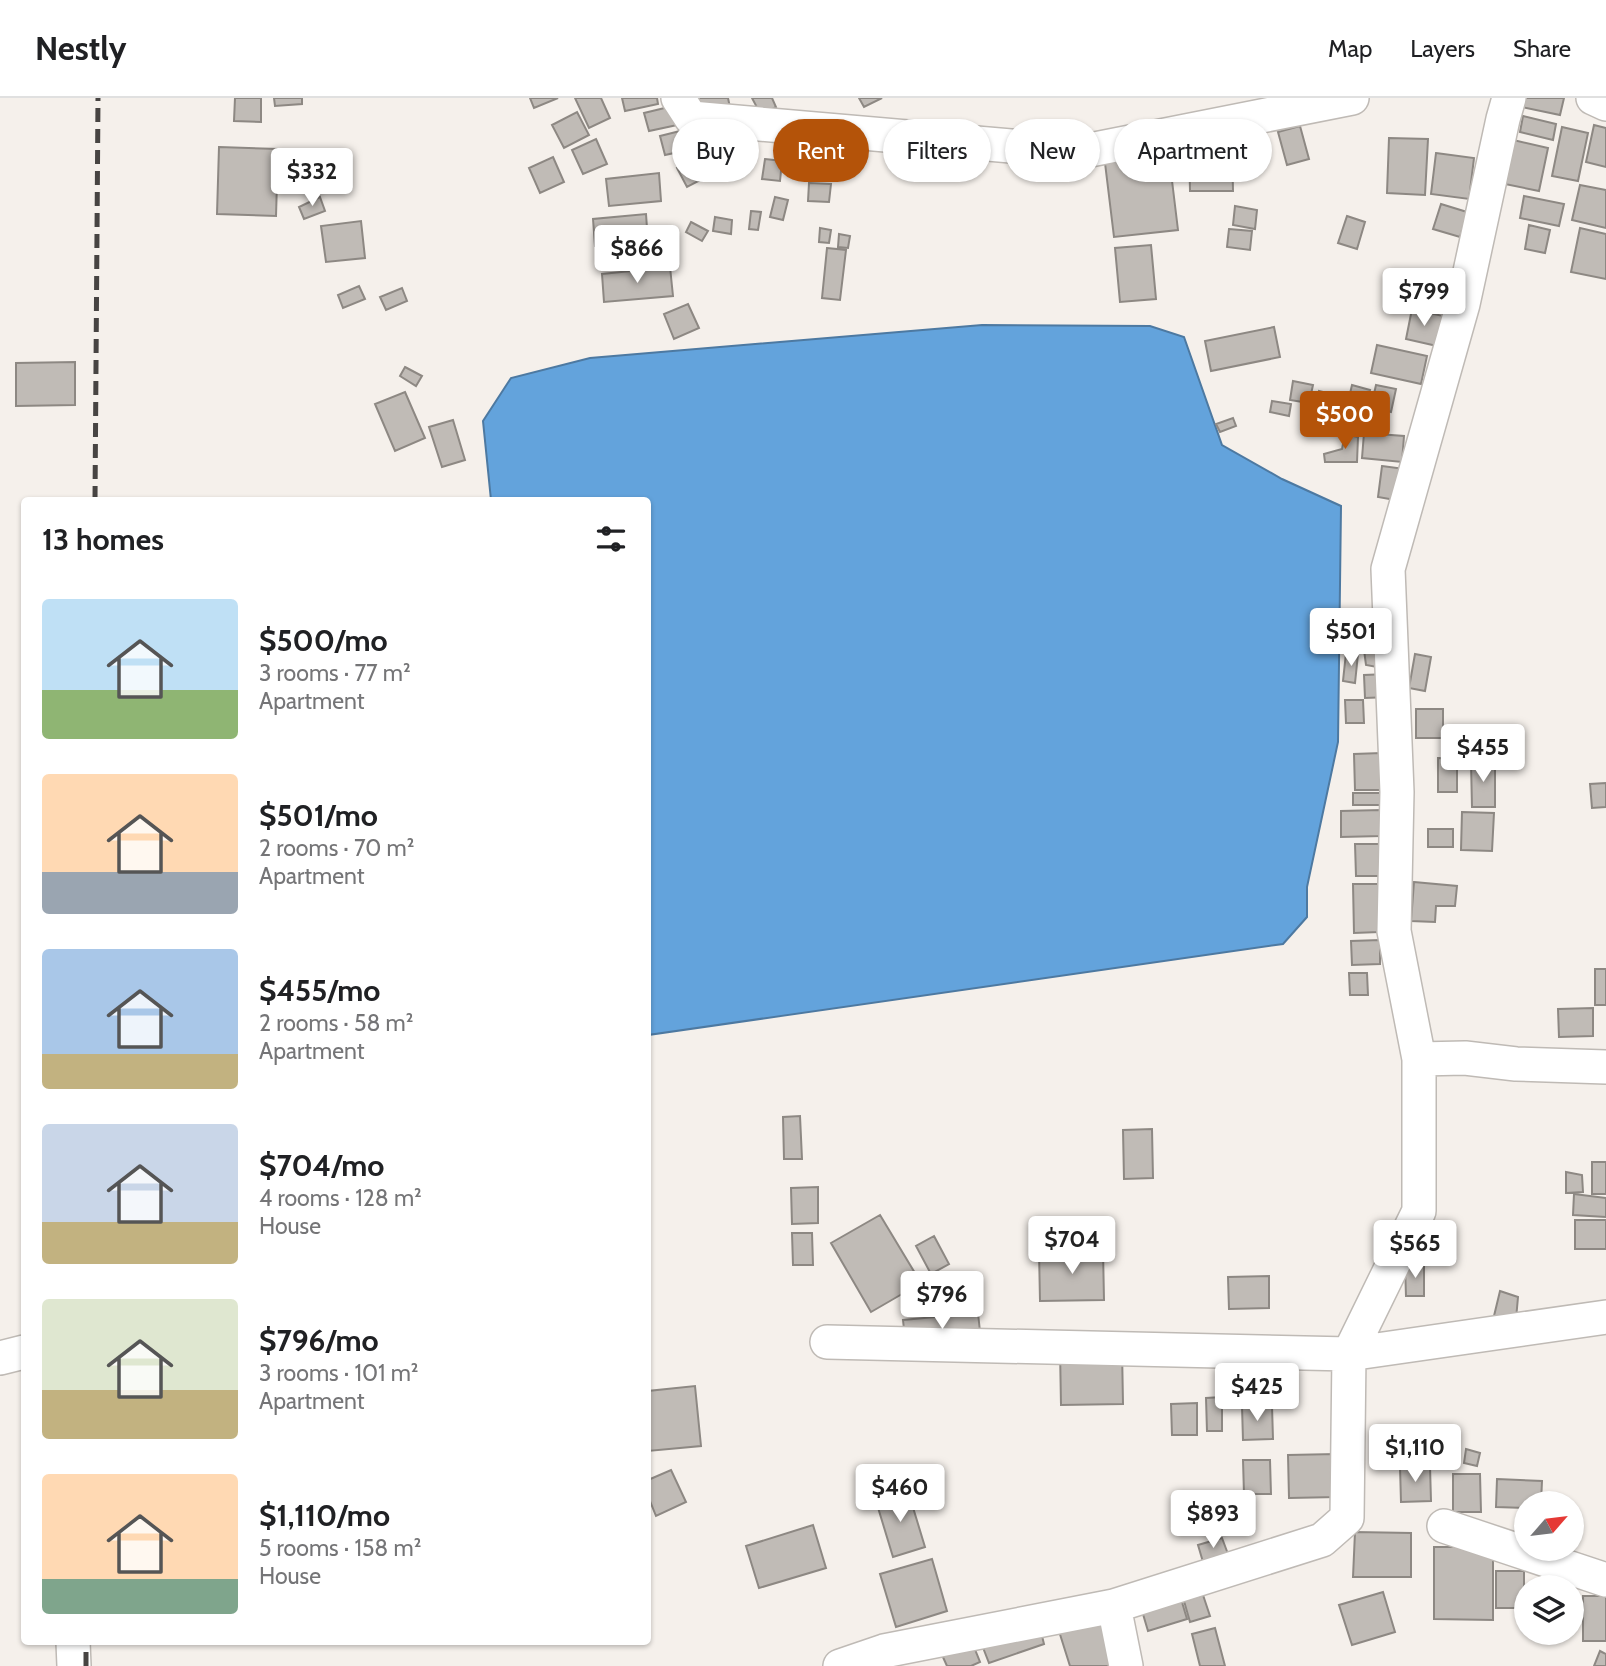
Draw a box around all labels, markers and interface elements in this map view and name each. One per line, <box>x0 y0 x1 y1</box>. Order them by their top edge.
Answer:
text: Nestly <box>35 28 126 68</box>
text: Map <box>1328 34 1372 63</box>
text: Layers <box>1410 34 1475 63</box>
text: Share <box>1513 34 1571 63</box>
chip: Buy <box>672 119 759 182</box>
chip: Rent <box>773 119 869 182</box>
chip: Filters <box>883 119 991 182</box>
chip: New <box>1005 119 1100 182</box>
chip: Apartment <box>1114 119 1272 182</box>
pin: $332 <box>271 148 353 208</box>
text: $332 <box>287 157 337 185</box>
pin: $866 <box>596 226 678 285</box>
text: $866 <box>610 234 664 262</box>
pin: $799 <box>1383 268 1465 328</box>
text: $799 <box>1399 277 1449 305</box>
pin: $500 <box>1304 392 1386 451</box>
text: $500 <box>1316 400 1374 428</box>
icon: filters <box>592 520 630 558</box>
text: 13 homes <box>42 521 164 558</box>
pin: $501 <box>1310 608 1392 668</box>
text: $501 <box>1326 617 1376 645</box>
text: $500/mo <box>259 622 388 659</box>
icon: home <box>98 627 182 711</box>
text: 3 rooms · 77 m² <box>259 659 411 687</box>
text: Apartment <box>259 687 364 715</box>
pin: $455 <box>1442 724 1524 784</box>
text: $455 <box>1457 733 1509 761</box>
text: $501/mo <box>259 797 378 834</box>
icon: home <box>98 802 182 886</box>
text: 2 rooms · 70 m² <box>259 834 414 862</box>
text: Apartment <box>259 862 364 890</box>
text: $455/mo <box>259 972 380 1009</box>
icon: home <box>98 977 182 1061</box>
text: 2 rooms · 58 m² <box>259 1009 413 1037</box>
text: Apartment <box>259 1037 364 1065</box>
text: $704/mo <box>259 1147 384 1184</box>
icon: home <box>98 1152 182 1236</box>
text: 4 rooms · 128 m² <box>259 1184 422 1212</box>
text: House <box>259 1212 321 1240</box>
pin: $704 <box>1031 1216 1113 1276</box>
pin: $565 <box>1374 1220 1456 1280</box>
text: $704 <box>1044 1225 1100 1253</box>
text: $565 <box>1390 1229 1440 1257</box>
pin: $796 <box>901 1272 983 1331</box>
text: $796 <box>917 1280 967 1308</box>
text: $796/mo <box>259 1322 379 1359</box>
icon: home <box>98 1327 182 1411</box>
text: 3 rooms · 101 m² <box>259 1359 418 1387</box>
pin: $425 <box>1216 1364 1298 1423</box>
text: $425 <box>1231 1372 1283 1400</box>
text: Apartment <box>259 1387 364 1415</box>
pin: $1,110 <box>1358 1424 1472 1484</box>
text: $1,110 <box>1385 1433 1445 1461</box>
pin: $460 <box>859 1464 941 1524</box>
text: $460 <box>872 1473 928 1501</box>
pin: $893 <box>1172 1490 1254 1550</box>
north arrow <box>1514 1491 1584 1561</box>
map controls <box>1514 1491 1584 1645</box>
text: $1,110/mo <box>259 1497 390 1534</box>
text: $893 <box>1187 1499 1239 1527</box>
icon: home <box>98 1502 182 1586</box>
text: 5 rooms · 158 m² <box>259 1534 421 1562</box>
text: House <box>259 1562 321 1590</box>
button: layers <box>1514 1575 1584 1645</box>

